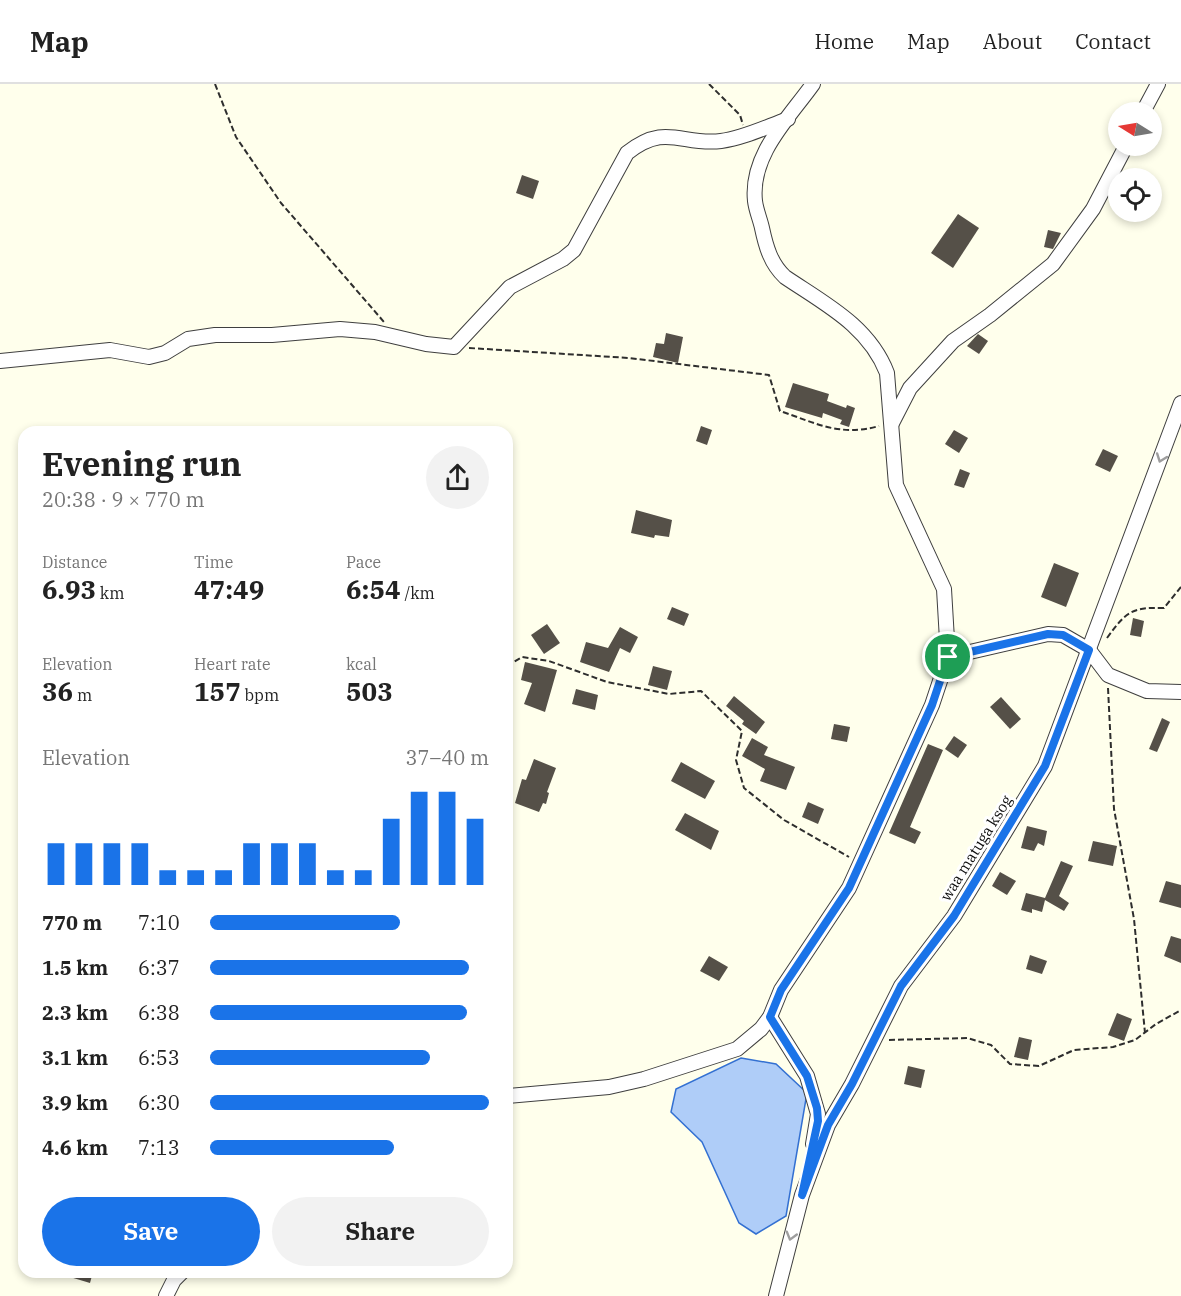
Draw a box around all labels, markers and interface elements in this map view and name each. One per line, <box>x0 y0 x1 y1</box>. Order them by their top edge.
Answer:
text: Map <box>30 23 89 60</box>
text: Home <box>814 27 874 55</box>
text: Map <box>907 27 950 55</box>
text: About <box>983 27 1042 55</box>
text: Contact <box>1075 27 1151 55</box>
north arrow <box>1108 102 1162 156</box>
map controls <box>1108 102 1162 222</box>
button: locate <box>1108 168 1162 222</box>
text: Evening run <box>42 442 242 485</box>
button: share <box>426 446 489 509</box>
one-way arrow <box>1155 452 1168 462</box>
text: 20:38 · 9 × 770 m <box>42 486 205 513</box>
text: Distance <box>42 552 107 572</box>
text: Time <box>194 552 233 572</box>
text: Pace <box>346 552 381 572</box>
text: 6.93 <box>42 572 96 606</box>
text: 47:49 <box>194 572 264 606</box>
text: 6:54 <box>346 572 401 606</box>
text: km <box>96 583 124 603</box>
text: /km <box>401 583 435 603</box>
pin <box>922 631 973 682</box>
icon: arrive <box>931 640 964 673</box>
text: Elevation <box>42 654 112 674</box>
text: Heart rate <box>194 654 271 674</box>
text: kcal <box>346 654 377 674</box>
text: 36 <box>42 674 73 708</box>
text: 157 <box>194 674 241 708</box>
text: 503 <box>346 674 393 708</box>
text: m <box>73 685 92 705</box>
text: bpm <box>241 685 279 705</box>
text: Elevation <box>42 744 130 771</box>
text: 37–40 m <box>406 744 489 771</box>
street label: waa matuga ksog <box>936 792 1016 904</box>
text: 770 m <box>42 909 102 936</box>
text: 7:10 <box>138 909 180 936</box>
text: 1.5 km <box>42 954 108 981</box>
text: 6:37 <box>138 954 180 981</box>
text: 2.3 km <box>42 999 108 1026</box>
text: 6:38 <box>138 999 180 1026</box>
text: 3.1 km <box>42 1044 108 1071</box>
text: 6:53 <box>138 1044 180 1071</box>
text: 3.9 km <box>42 1089 108 1116</box>
text: 6:30 <box>138 1089 180 1116</box>
text: 4.6 km <box>42 1134 108 1161</box>
text: 7:13 <box>138 1134 180 1161</box>
button: Save <box>42 1197 260 1266</box>
button: Share <box>272 1197 489 1266</box>
one-way arrow <box>786 1230 798 1241</box>

